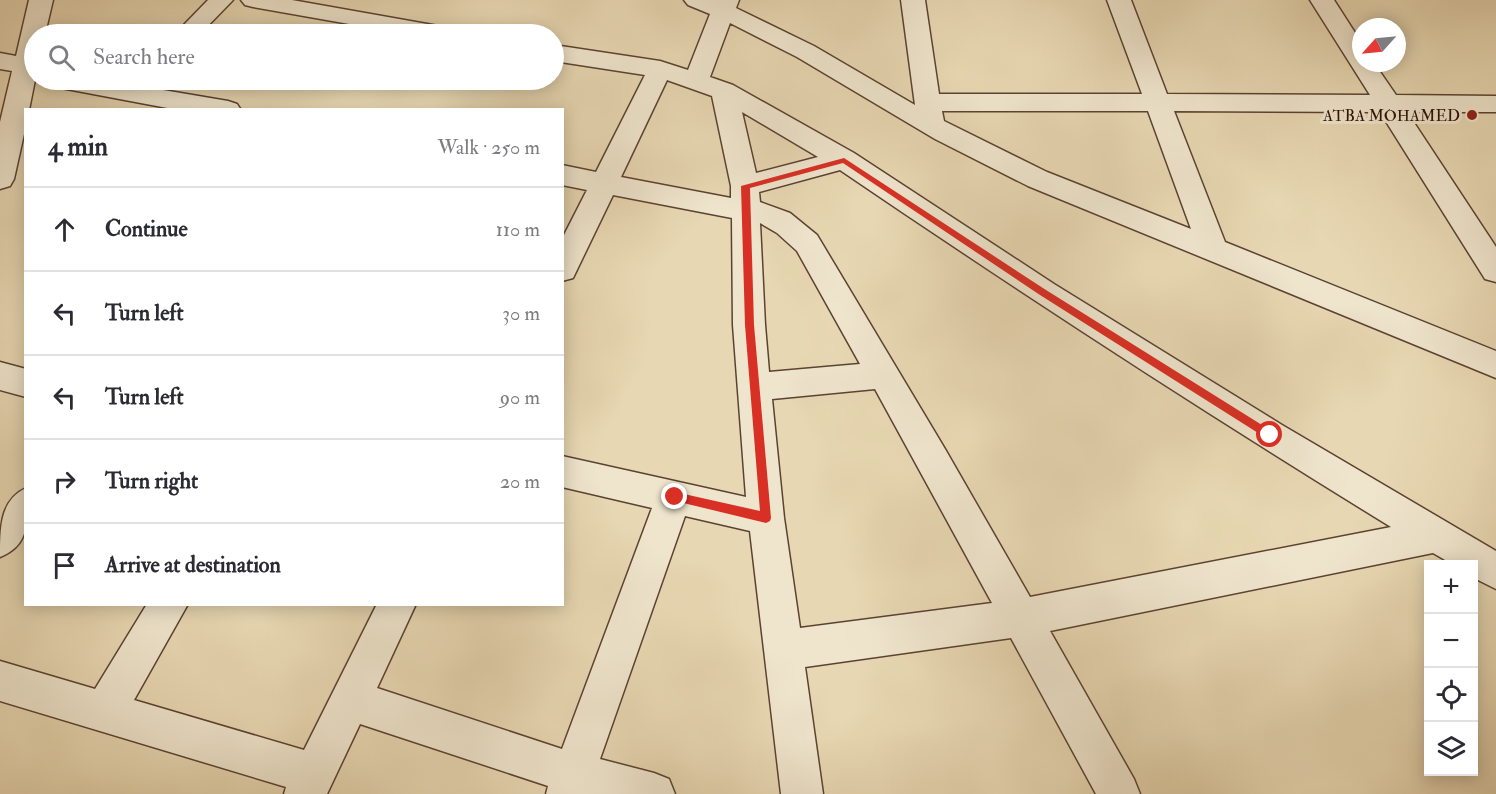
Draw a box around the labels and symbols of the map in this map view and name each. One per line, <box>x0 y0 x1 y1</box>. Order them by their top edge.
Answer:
north arrow <box>1352 18 1406 72</box>
place label: ATBA MOHAMED <box>1322 106 1460 126</box>
marker: ATBA MOHAMED <box>1465 108 1479 122</box>
route start <box>1256 421 1282 447</box>
route end <box>661 483 687 509</box>

